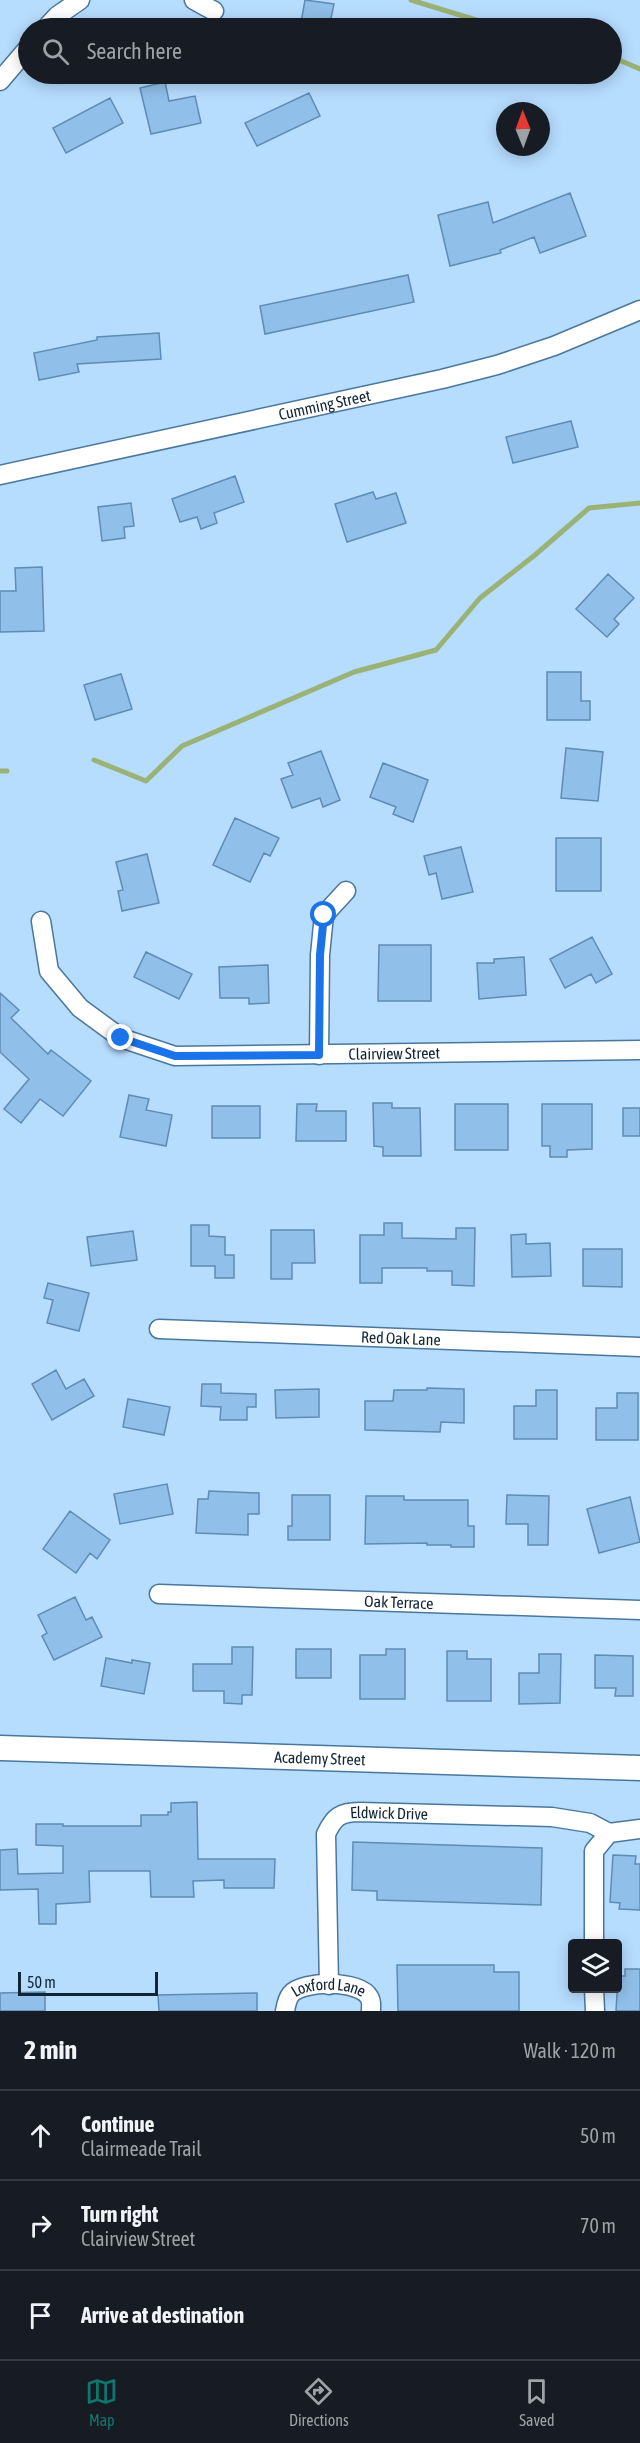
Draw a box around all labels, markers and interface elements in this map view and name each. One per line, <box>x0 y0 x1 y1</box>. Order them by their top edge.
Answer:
search box <box>18 18 622 84</box>
icon: search <box>39 35 72 68</box>
text: Search here <box>87 38 182 64</box>
north arrow <box>496 102 550 156</box>
street label: Cumming Street <box>277 386 373 423</box>
route start <box>310 901 336 927</box>
route end <box>107 1024 133 1050</box>
street label: Clairview Street <box>348 1044 441 1063</box>
street label: Red Oak Lane <box>361 1328 441 1349</box>
street label: Oak Terrace <box>364 1592 434 1612</box>
street label: Academy Street <box>274 1748 366 1768</box>
street label: Eldwick Drive <box>349 1803 428 1823</box>
map controls <box>568 1939 622 1993</box>
button: layers <box>568 1939 622 1993</box>
scale bar <box>18 1969 158 1996</box>
text: 50 m <box>27 1973 56 1991</box>
street label: Loxford Lane <box>288 1975 369 2000</box>
text: 2 min <box>24 2035 77 2065</box>
text: Walk · 120 m <box>524 2039 616 2062</box>
text: Continue <box>81 2111 155 2137</box>
icon: ahead <box>24 2119 57 2152</box>
text: 50 m <box>580 2124 616 2147</box>
text: Clairmeade Trail <box>81 2137 201 2160</box>
text: Turn right <box>81 2201 158 2227</box>
icon: right <box>24 2209 57 2242</box>
text: 70 m <box>580 2214 616 2237</box>
text: Clairview Street <box>81 2227 195 2250</box>
icon: arrive <box>24 2299 57 2332</box>
text: Arrive at destination <box>81 2302 244 2328</box>
tab: Map <box>85 2375 118 2429</box>
tab: Directions <box>289 2375 349 2429</box>
tab: Saved <box>519 2375 555 2429</box>

